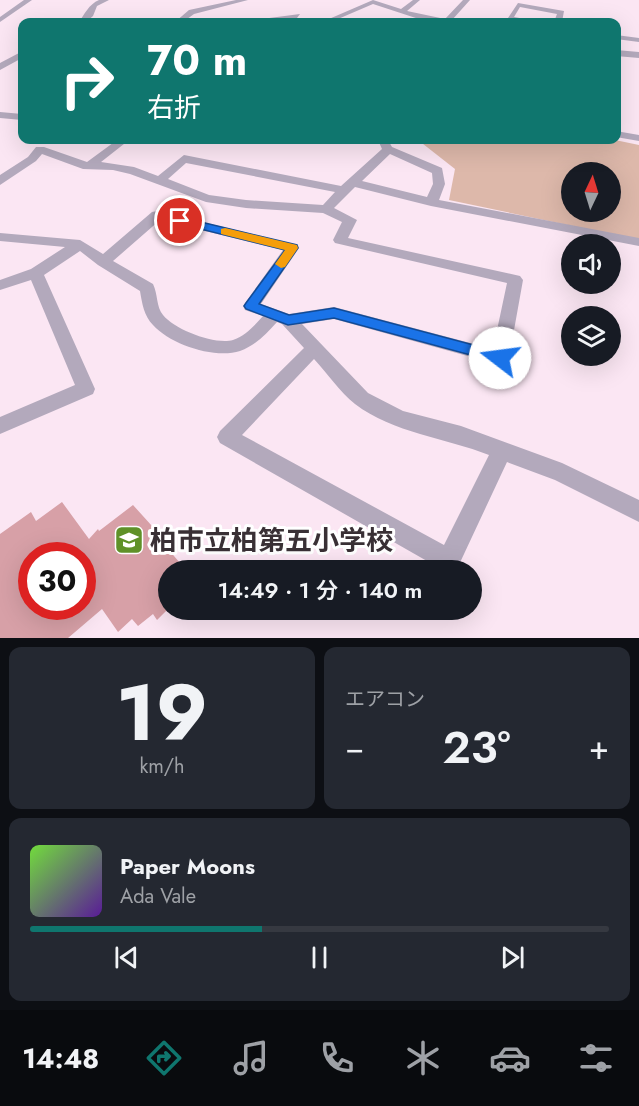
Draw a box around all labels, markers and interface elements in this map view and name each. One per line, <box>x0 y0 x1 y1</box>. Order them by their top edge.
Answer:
text: 70 m <box>147 30 247 91</box>
icon: right <box>48 42 126 120</box>
text: 右折 <box>147 88 201 127</box>
north arrow <box>561 162 621 222</box>
map controls <box>561 162 621 366</box>
pin <box>154 195 205 246</box>
icon: arrive <box>163 204 196 237</box>
button: sound <box>561 234 621 294</box>
button: layers <box>561 306 621 366</box>
position arrow <box>468 326 532 390</box>
place label: 柏市立柏第五小学校 <box>150 521 393 560</box>
school or university icon: 柏市立柏第五小学校 <box>113 524 145 556</box>
speed limit sign: 30 <box>18 542 96 620</box>
text: 14:49 · 1 分 · 140 m <box>218 574 422 606</box>
text: 19 <box>116 657 208 769</box>
text: エアコン <box>345 685 425 714</box>
text: 23° <box>442 715 511 780</box>
text: − <box>345 724 364 771</box>
text: + <box>589 724 609 771</box>
text: km/h <box>139 752 185 781</box>
text: Paper Moons <box>120 850 255 882</box>
text: Ada Vale <box>120 882 196 911</box>
icon: previous <box>110 941 143 974</box>
icon: pause <box>303 941 336 974</box>
icon: next <box>496 941 529 974</box>
icon: directions <box>143 1037 185 1079</box>
icon: music <box>230 1037 272 1079</box>
icon: phone <box>316 1037 358 1079</box>
icon: climate <box>402 1037 444 1079</box>
icon: car <box>489 1037 531 1079</box>
icon: filters <box>575 1037 617 1079</box>
text: 14:48 <box>22 1039 99 1078</box>

